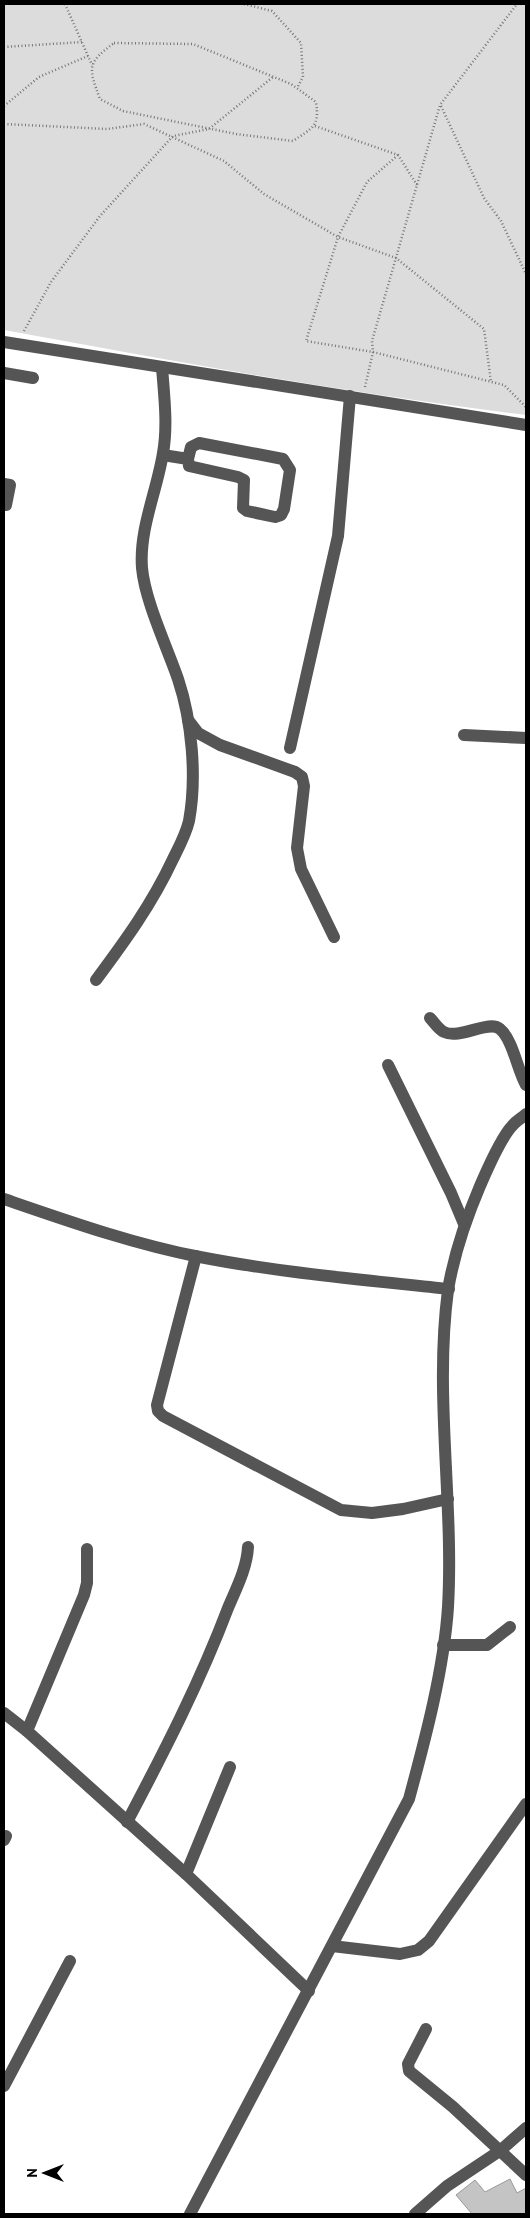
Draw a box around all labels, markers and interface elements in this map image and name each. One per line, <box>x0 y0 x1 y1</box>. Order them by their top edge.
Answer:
north arrow <box>20 2148 70 2198</box>
text: N <box>23 2168 41 2178</box>

